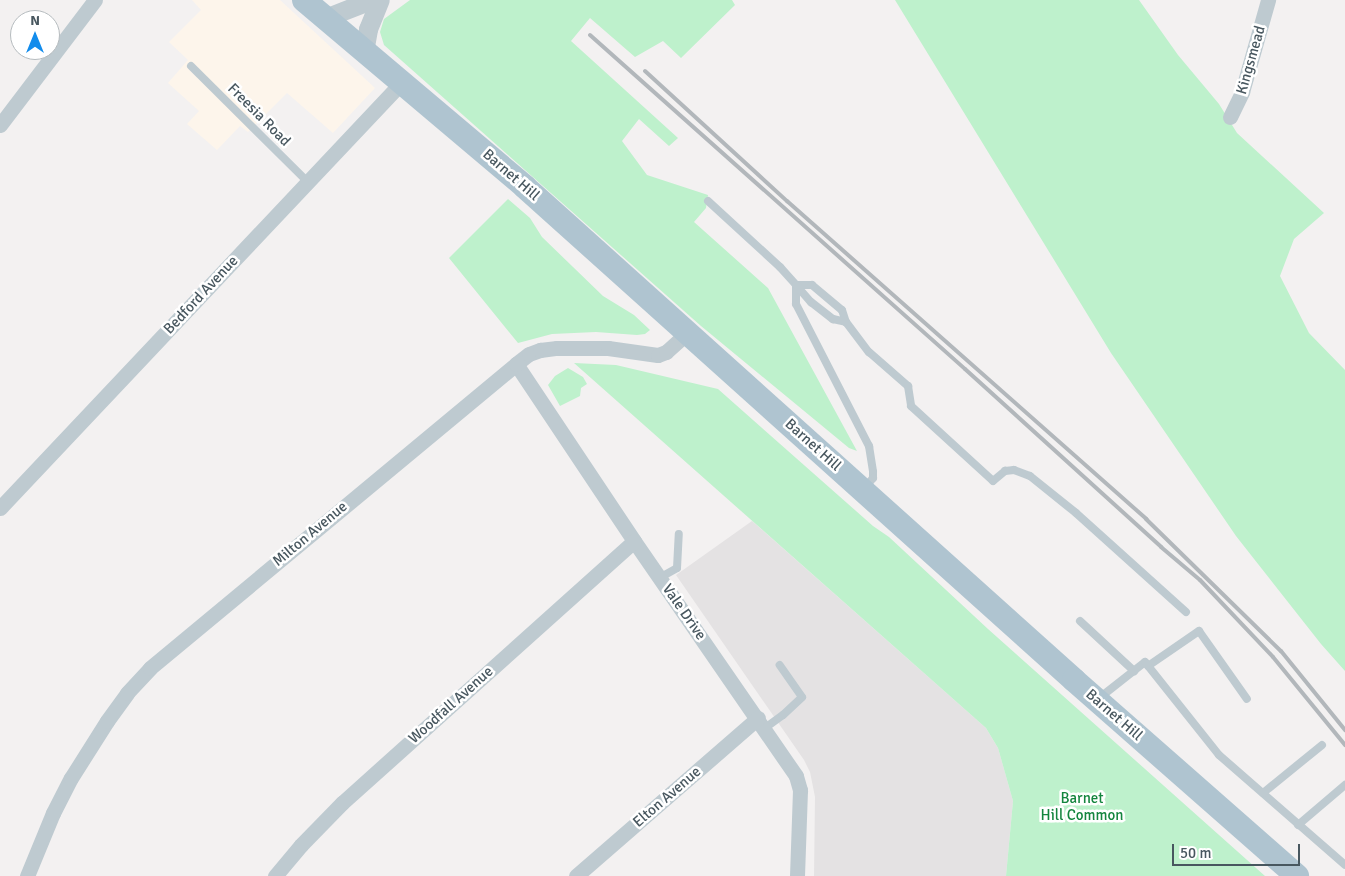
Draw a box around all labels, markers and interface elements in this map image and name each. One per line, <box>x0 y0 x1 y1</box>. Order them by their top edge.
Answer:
north arrow <box>10 10 60 60</box>
text: N <box>30 12 40 29</box>
street label: Kingsmead <box>1233 24 1269 96</box>
street label: Freesia Road <box>224 80 294 150</box>
street label: Barnet Hill <box>479 145 543 205</box>
street label: Bedford Avenue <box>160 252 242 338</box>
street label: Barnet Hill <box>781 415 845 475</box>
street label: Milton Avenue <box>269 498 351 570</box>
street label: Vale Drive <box>658 581 710 643</box>
street label: Woodfall Avenue <box>405 662 497 748</box>
street label: Barnet Hill <box>1082 685 1146 745</box>
street label: Elton Avenue <box>629 763 705 831</box>
park label: Barnet Hill Common <box>1041 789 1123 824</box>
scale bar <box>1175 834 1302 866</box>
text: 50 m <box>1180 844 1211 862</box>

